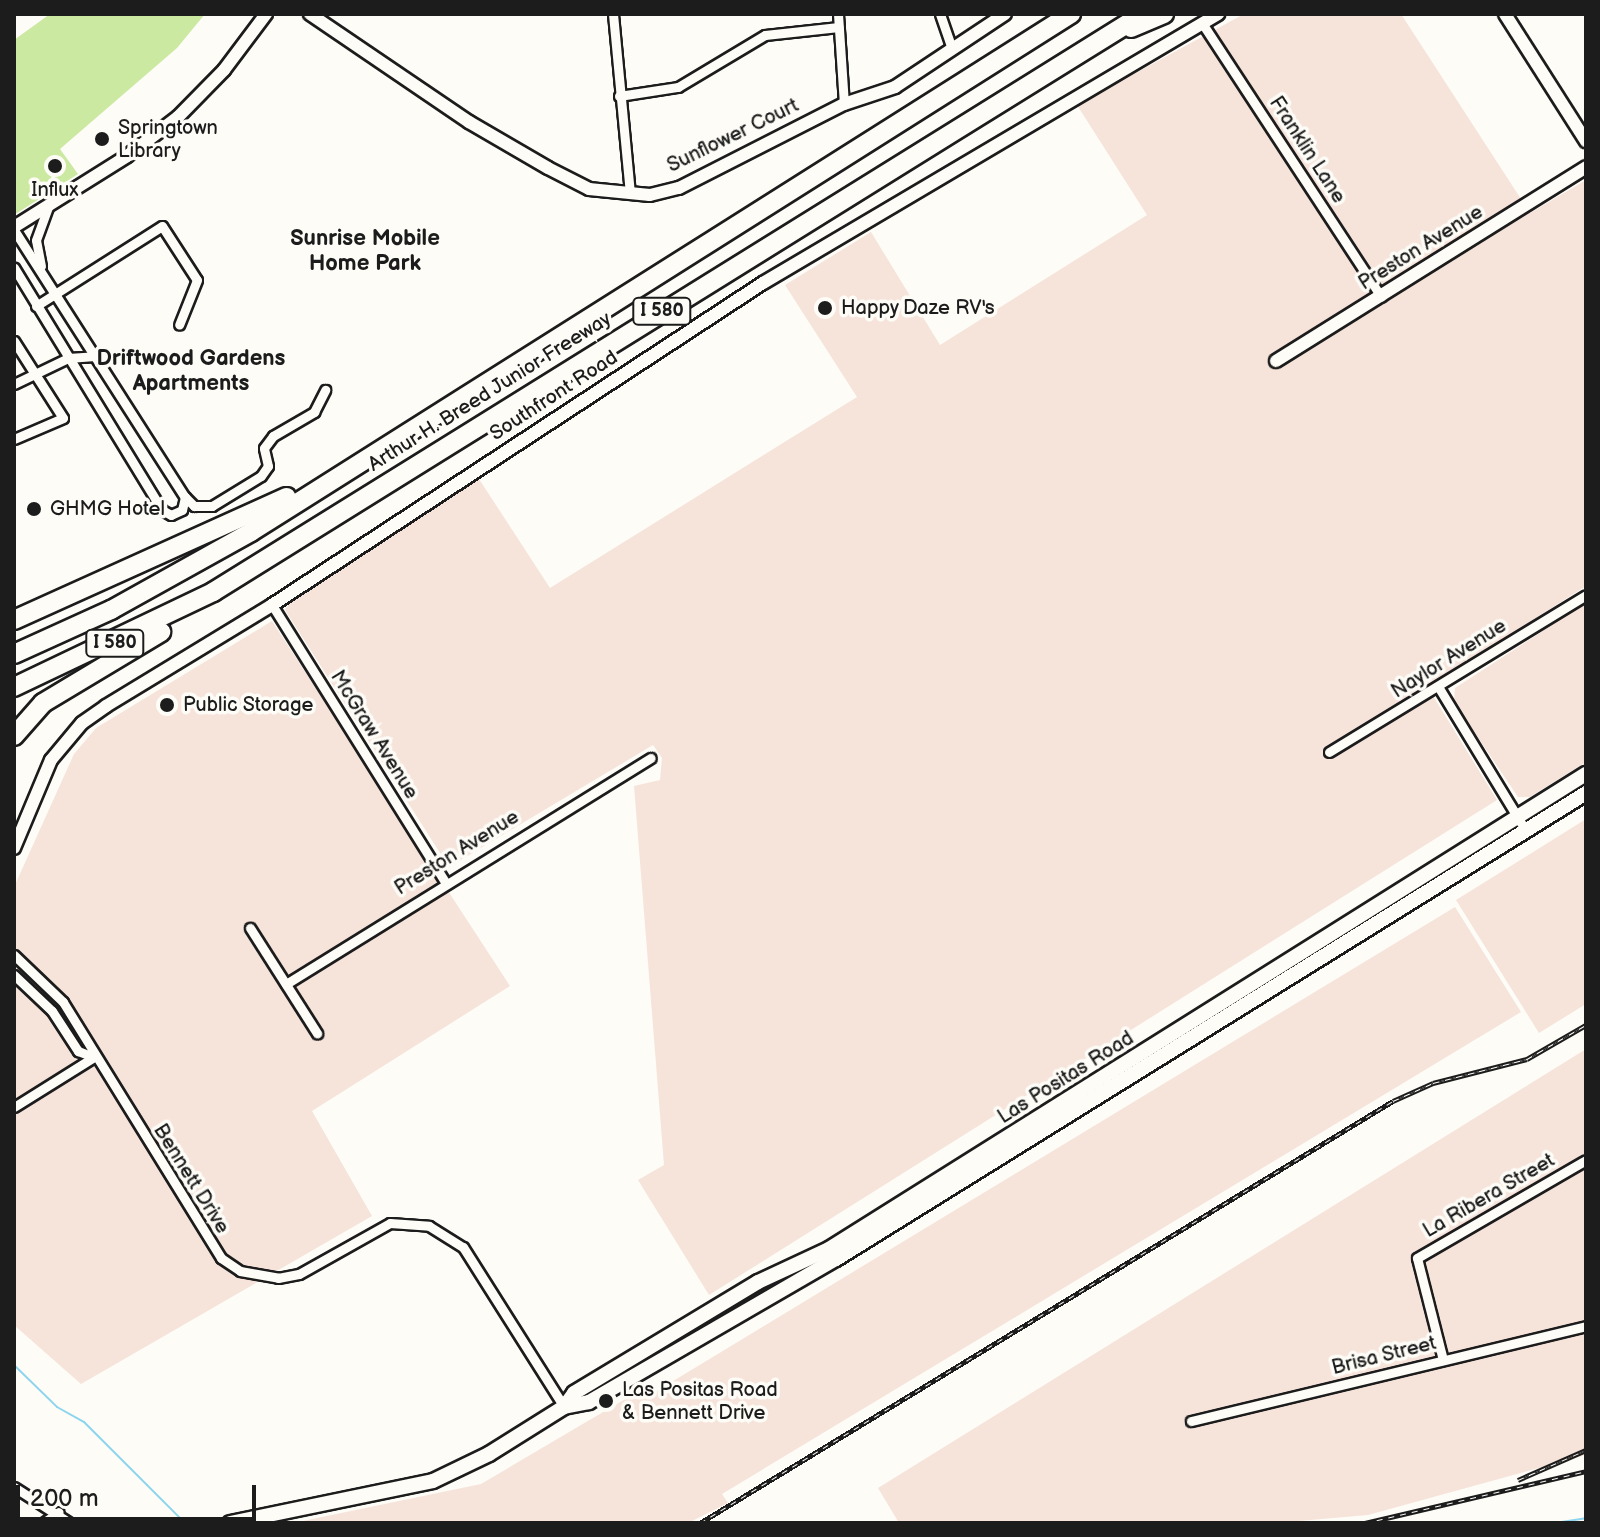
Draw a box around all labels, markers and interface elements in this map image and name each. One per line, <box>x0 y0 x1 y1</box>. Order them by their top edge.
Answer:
street label: Franklin Lane <box>1264 92 1350 208</box>
street label: Sunflower Court <box>663 94 803 178</box>
place label: Springtown Library <box>118 116 218 163</box>
marker: Springtown Library <box>93 130 111 148</box>
marker: Influx <box>46 157 64 175</box>
place label: Influx <box>31 178 79 202</box>
street label: Preston Avenue <box>1354 200 1488 296</box>
district label: Sunrise Mobile Home Park <box>290 225 440 276</box>
place label: Happy Daze RV's <box>841 296 996 320</box>
road number: I 580 <box>632 297 692 325</box>
marker: Happy Daze RV's <box>816 299 834 317</box>
street label: Arthur H. Breed Junior Freeway <box>364 307 616 477</box>
district label: Driftwood Gardens Apartments <box>97 345 285 396</box>
street label: Southfront Road <box>486 346 622 446</box>
place label: GHMG Hotel <box>50 497 165 521</box>
marker: GHMG Hotel <box>25 500 43 518</box>
street label: Naylor Avenue <box>1387 614 1511 704</box>
road number: I 580 <box>85 629 145 657</box>
street label: McGraw Avenue <box>325 666 423 804</box>
place label: Public Storage <box>183 693 314 717</box>
marker: Public Storage <box>158 696 176 714</box>
street label: Preston Avenue <box>390 805 524 901</box>
street label: Las Positas Road <box>994 1027 1138 1129</box>
street label: Bennett Drive <box>148 1120 234 1238</box>
street label: La Ribera Street <box>1419 1149 1559 1243</box>
street label: Brisa Street <box>1329 1331 1439 1381</box>
place label: Las Positas Road & Bennett Drive <box>622 1378 778 1425</box>
marker: Las Positas Road & Bennett Drive <box>597 1392 615 1410</box>
scale bar <box>20 1469 260 1519</box>
text: 200 m <box>30 1484 99 1513</box>

